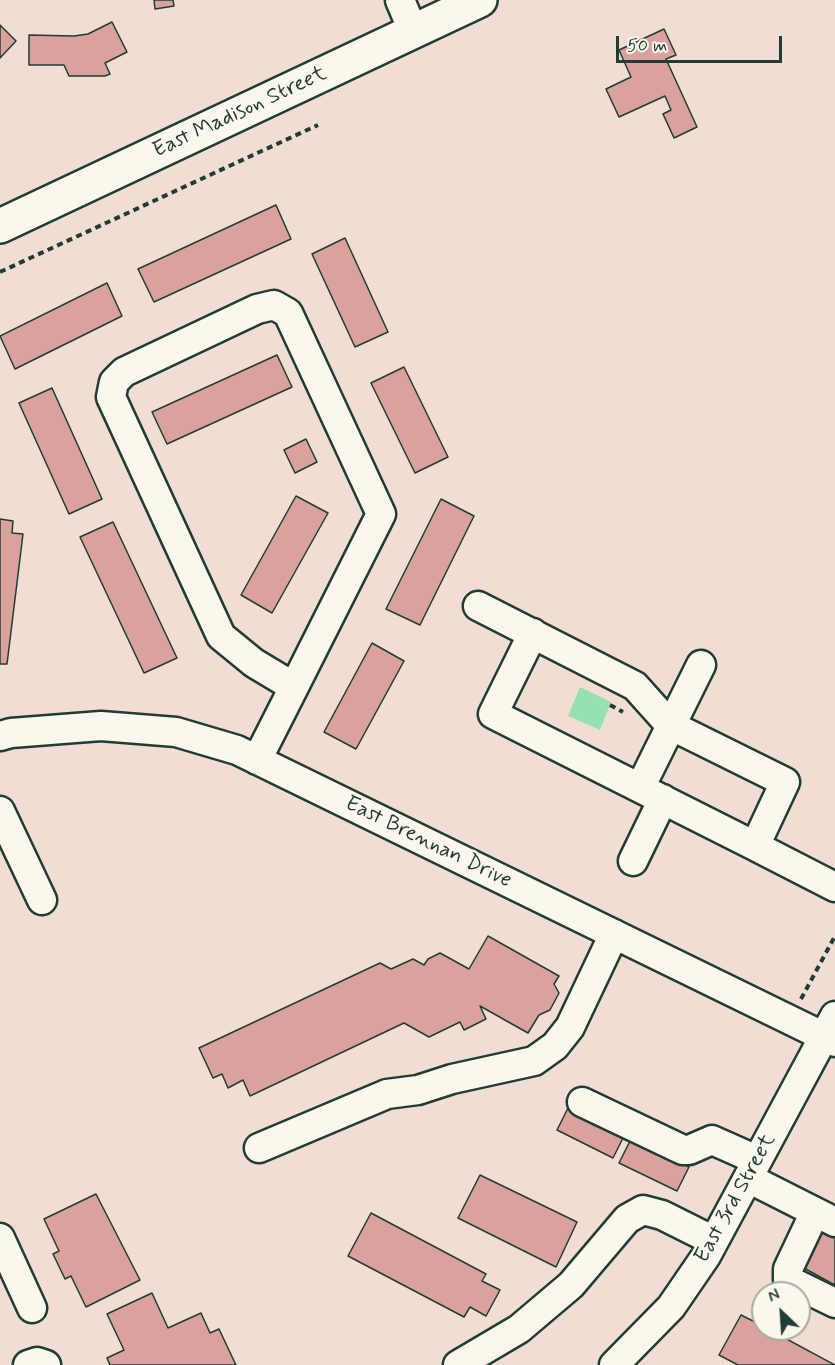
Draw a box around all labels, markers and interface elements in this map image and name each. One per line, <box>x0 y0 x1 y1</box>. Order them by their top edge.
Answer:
scale bar <box>619 24 786 62</box>
text: 50 m <box>627 34 667 58</box>
street label: East Madison Street <box>149 61 331 165</box>
street label: East Brennan Drive <box>340 791 516 895</box>
street label: East 3rd Street <box>690 1130 782 1268</box>
north arrow <box>751 1281 811 1341</box>
text: N <box>765 1284 783 1308</box>

